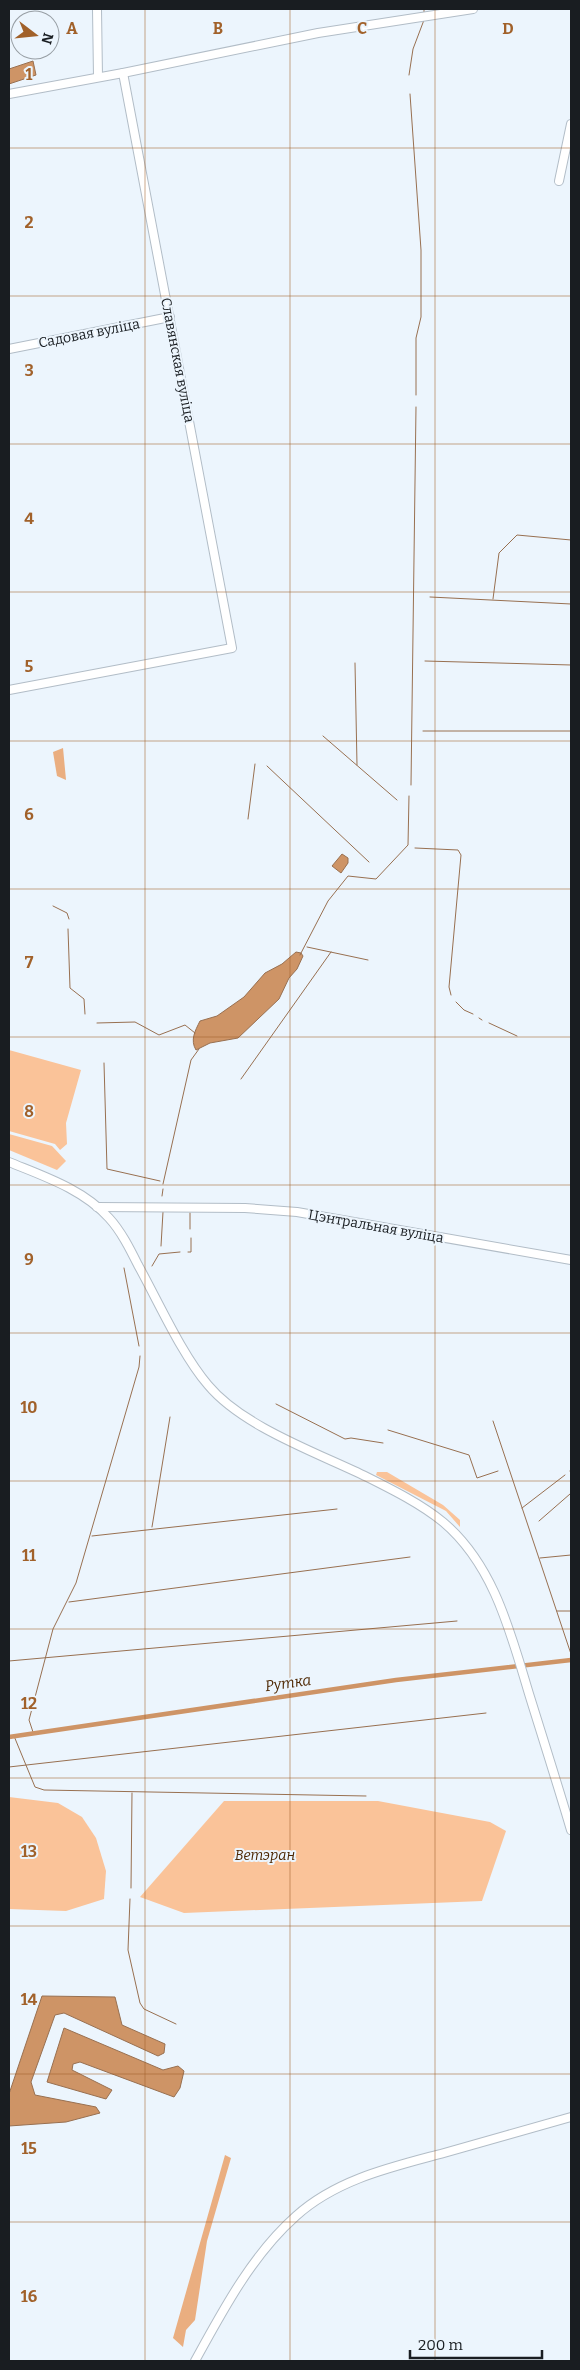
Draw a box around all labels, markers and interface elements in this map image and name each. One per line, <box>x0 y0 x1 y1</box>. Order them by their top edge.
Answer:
north arrow <box>10 10 60 60</box>
text: A <box>66 19 78 38</box>
text: B <box>213 19 223 38</box>
text: C <box>357 19 367 38</box>
text: D <box>502 19 514 38</box>
text: N <box>37 31 57 46</box>
text: 1 <box>26 65 33 84</box>
text: 2 <box>24 213 34 232</box>
street label: Славянская вуліца <box>157 296 198 424</box>
street label: Садовая вуліца <box>37 315 142 352</box>
text: 3 <box>24 361 34 380</box>
text: 4 <box>24 509 34 528</box>
text: 5 <box>25 657 34 676</box>
text: 6 <box>24 805 34 824</box>
text: 7 <box>25 953 34 972</box>
text: 8 <box>24 1102 34 1121</box>
street label: Цэнтральная вуліца <box>307 1206 445 1247</box>
text: 9 <box>24 1250 34 1269</box>
text: 10 <box>20 1398 38 1417</box>
text: 11 <box>22 1546 36 1565</box>
water label: Рутка <box>264 1671 312 1695</box>
text: 12 <box>21 1694 37 1713</box>
text: 13 <box>21 1842 37 1861</box>
park label: Ветэран <box>235 1847 295 1864</box>
text: 14 <box>21 1990 38 2009</box>
text: 15 <box>21 2139 37 2158</box>
text: 16 <box>21 2287 38 2306</box>
scale bar <box>410 2328 542 2360</box>
text: 200 m <box>418 2336 463 2354</box>

